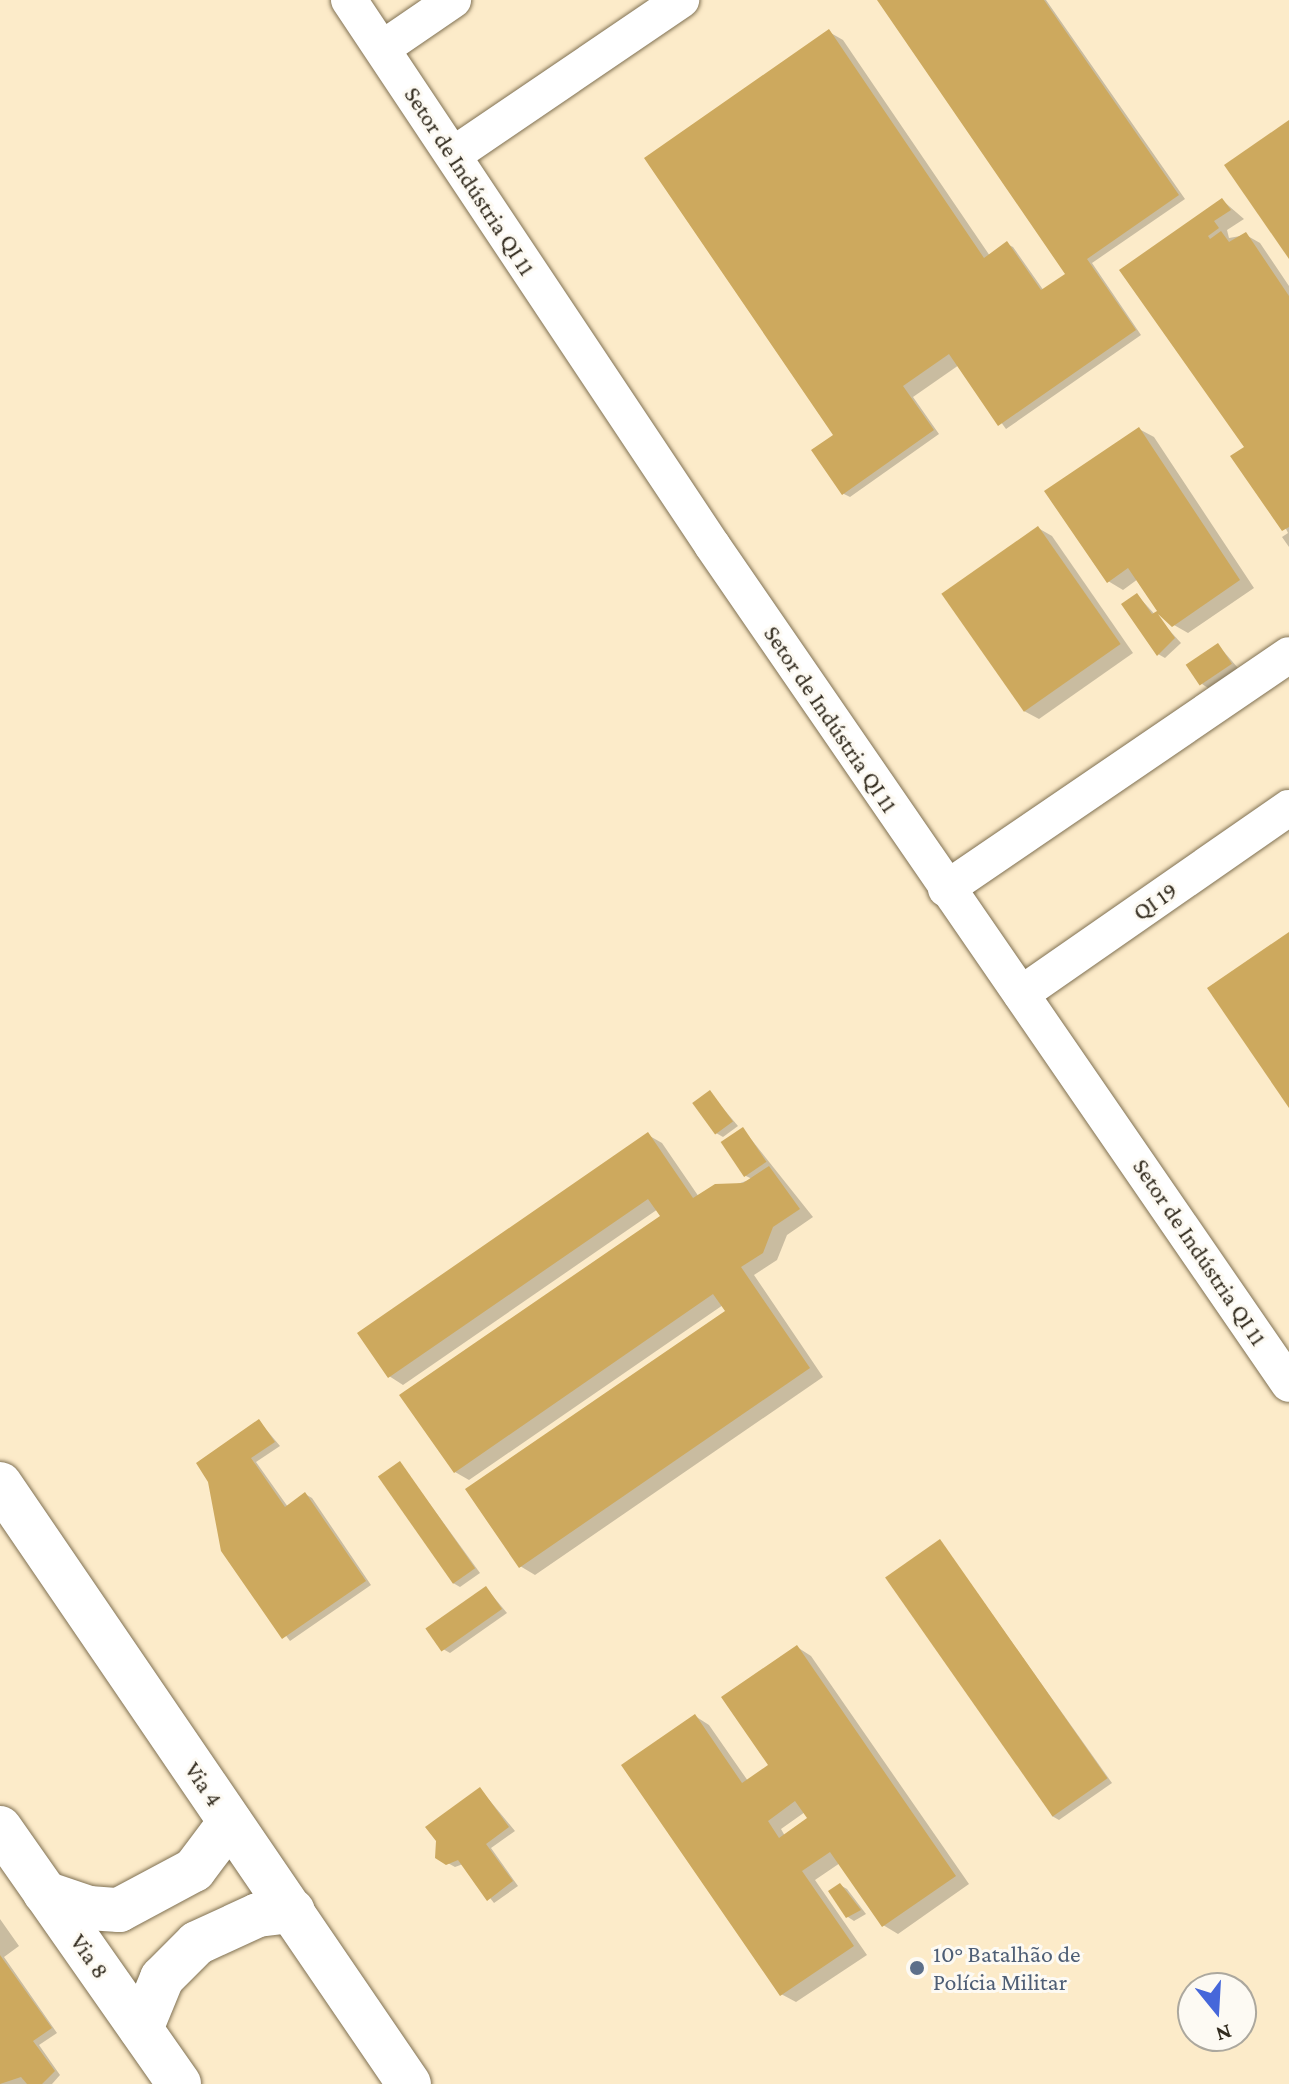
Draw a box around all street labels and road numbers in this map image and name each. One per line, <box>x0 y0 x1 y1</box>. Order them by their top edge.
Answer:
street label: Setor de Indústria QI 11 <box>398 81 542 281</box>
street label: Setor de Indústria QI 11 <box>758 620 904 818</box>
street label: QI 19 <box>1127 875 1183 927</box>
street label: Setor de Indústria QI 11 <box>1127 1153 1273 1351</box>
street label: Via 4 <box>179 1756 229 1812</box>
street label: Via 8 <box>64 1928 116 1984</box>

